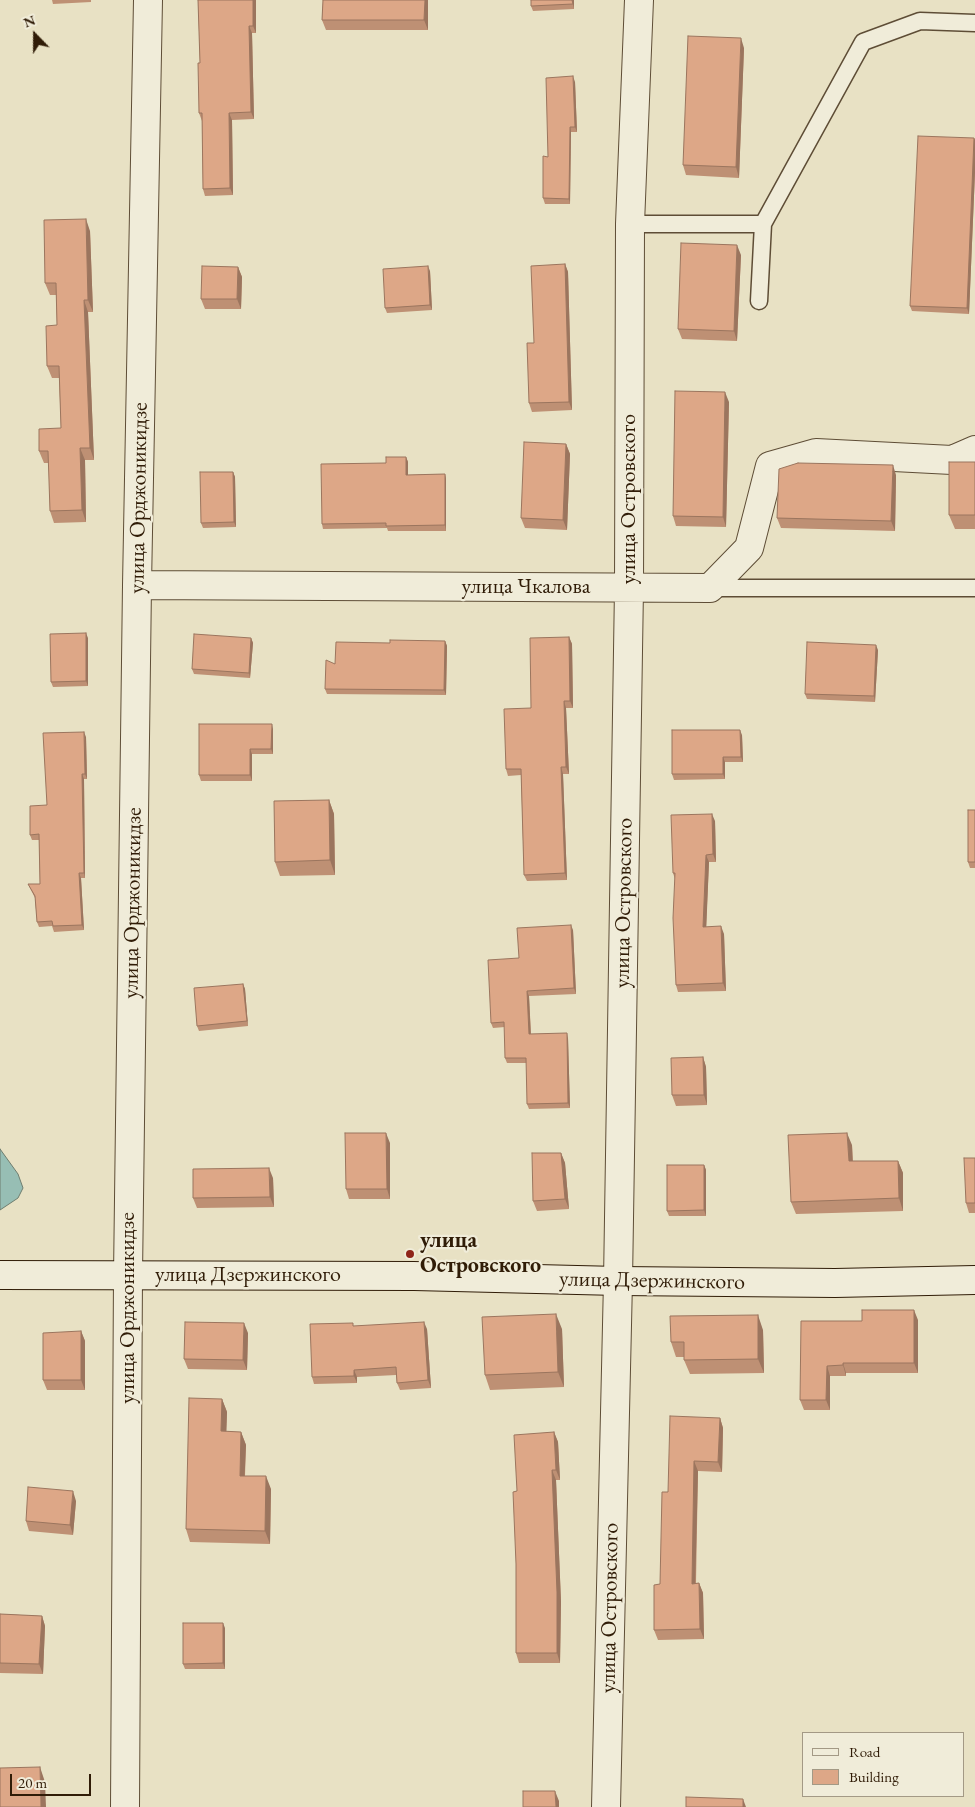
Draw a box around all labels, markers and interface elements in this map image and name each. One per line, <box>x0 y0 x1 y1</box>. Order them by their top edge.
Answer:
north arrow <box>10 10 60 60</box>
text: N <box>21 11 38 32</box>
street label: улица Орджоникидзе <box>124 402 154 594</box>
street label: улица Островского <box>616 414 642 584</box>
street label: улица Чкалова <box>461 574 591 600</box>
street label: улица Орджоникидзе <box>118 807 148 999</box>
street label: улица Островского <box>609 818 639 988</box>
street label: улица Орджоникидзе <box>115 1212 141 1404</box>
place label: улица Островского <box>420 1228 541 1280</box>
marker: улица Островского <box>404 1248 416 1260</box>
street label: улица Дзержинского <box>155 1262 341 1288</box>
street label: улица Дзержинского <box>559 1266 745 1296</box>
street label: улица Островского <box>595 1523 625 1693</box>
legend <box>802 1732 965 1797</box>
text: Road <box>849 1742 880 1761</box>
scale bar <box>12 1764 94 1796</box>
text: Building <box>849 1767 899 1786</box>
text: 20 m <box>18 1773 47 1792</box>

